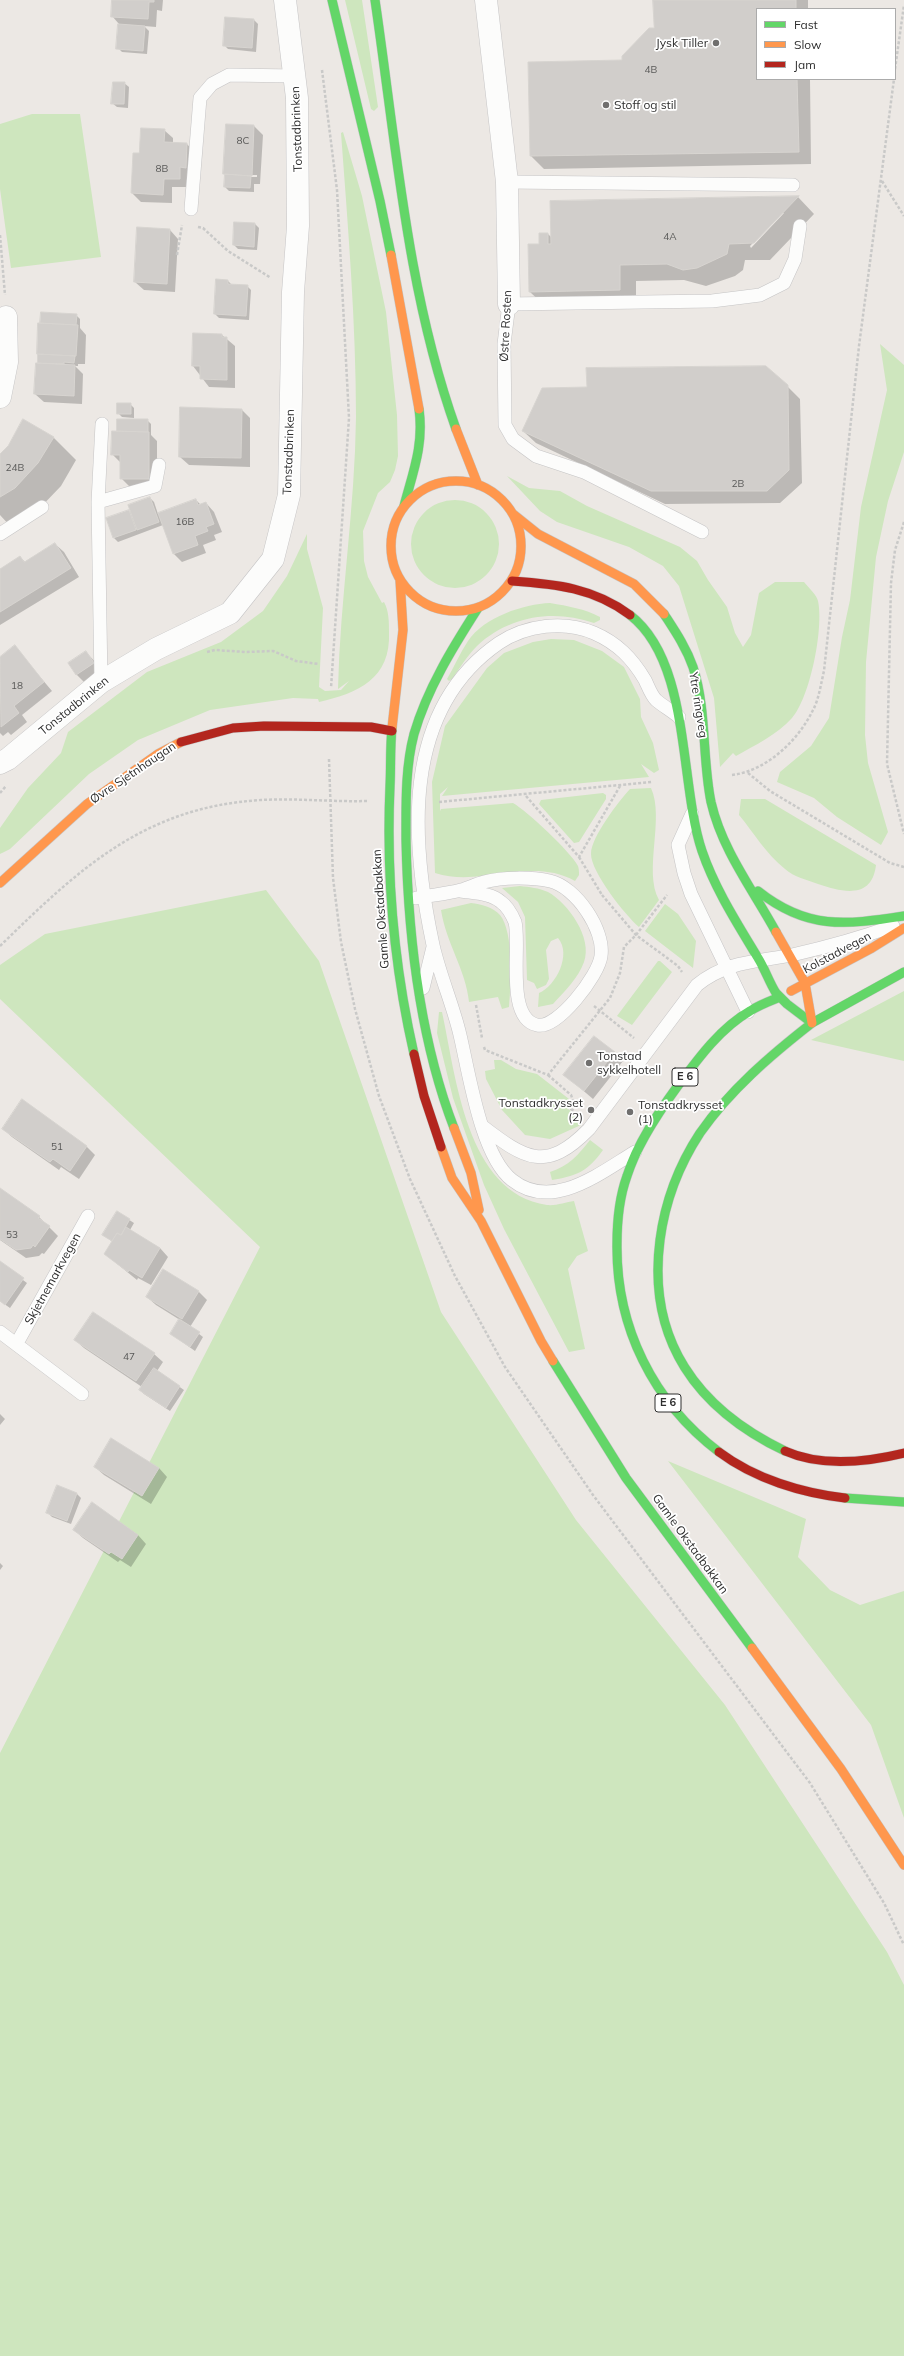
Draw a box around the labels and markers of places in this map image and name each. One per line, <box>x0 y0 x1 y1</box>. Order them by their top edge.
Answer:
place label: Jysk Tiller <box>656 36 708 50</box>
marker: Jysk Tiller <box>711 38 721 48</box>
place label: Stoff og stil <box>614 98 676 112</box>
marker: Stoff og stil <box>601 100 611 110</box>
place label: Tonstad sykkelhotell <box>597 1049 661 1077</box>
marker: Tonstad sykkelhotell <box>584 1058 594 1068</box>
place label: Tonstadkrysset (2) <box>499 1096 583 1124</box>
place label: Tonstadkrysset (1) <box>638 1098 722 1126</box>
marker: Tonstadkrysset (2) <box>586 1105 596 1115</box>
marker: Tonstadkrysset (1) <box>625 1107 635 1117</box>

